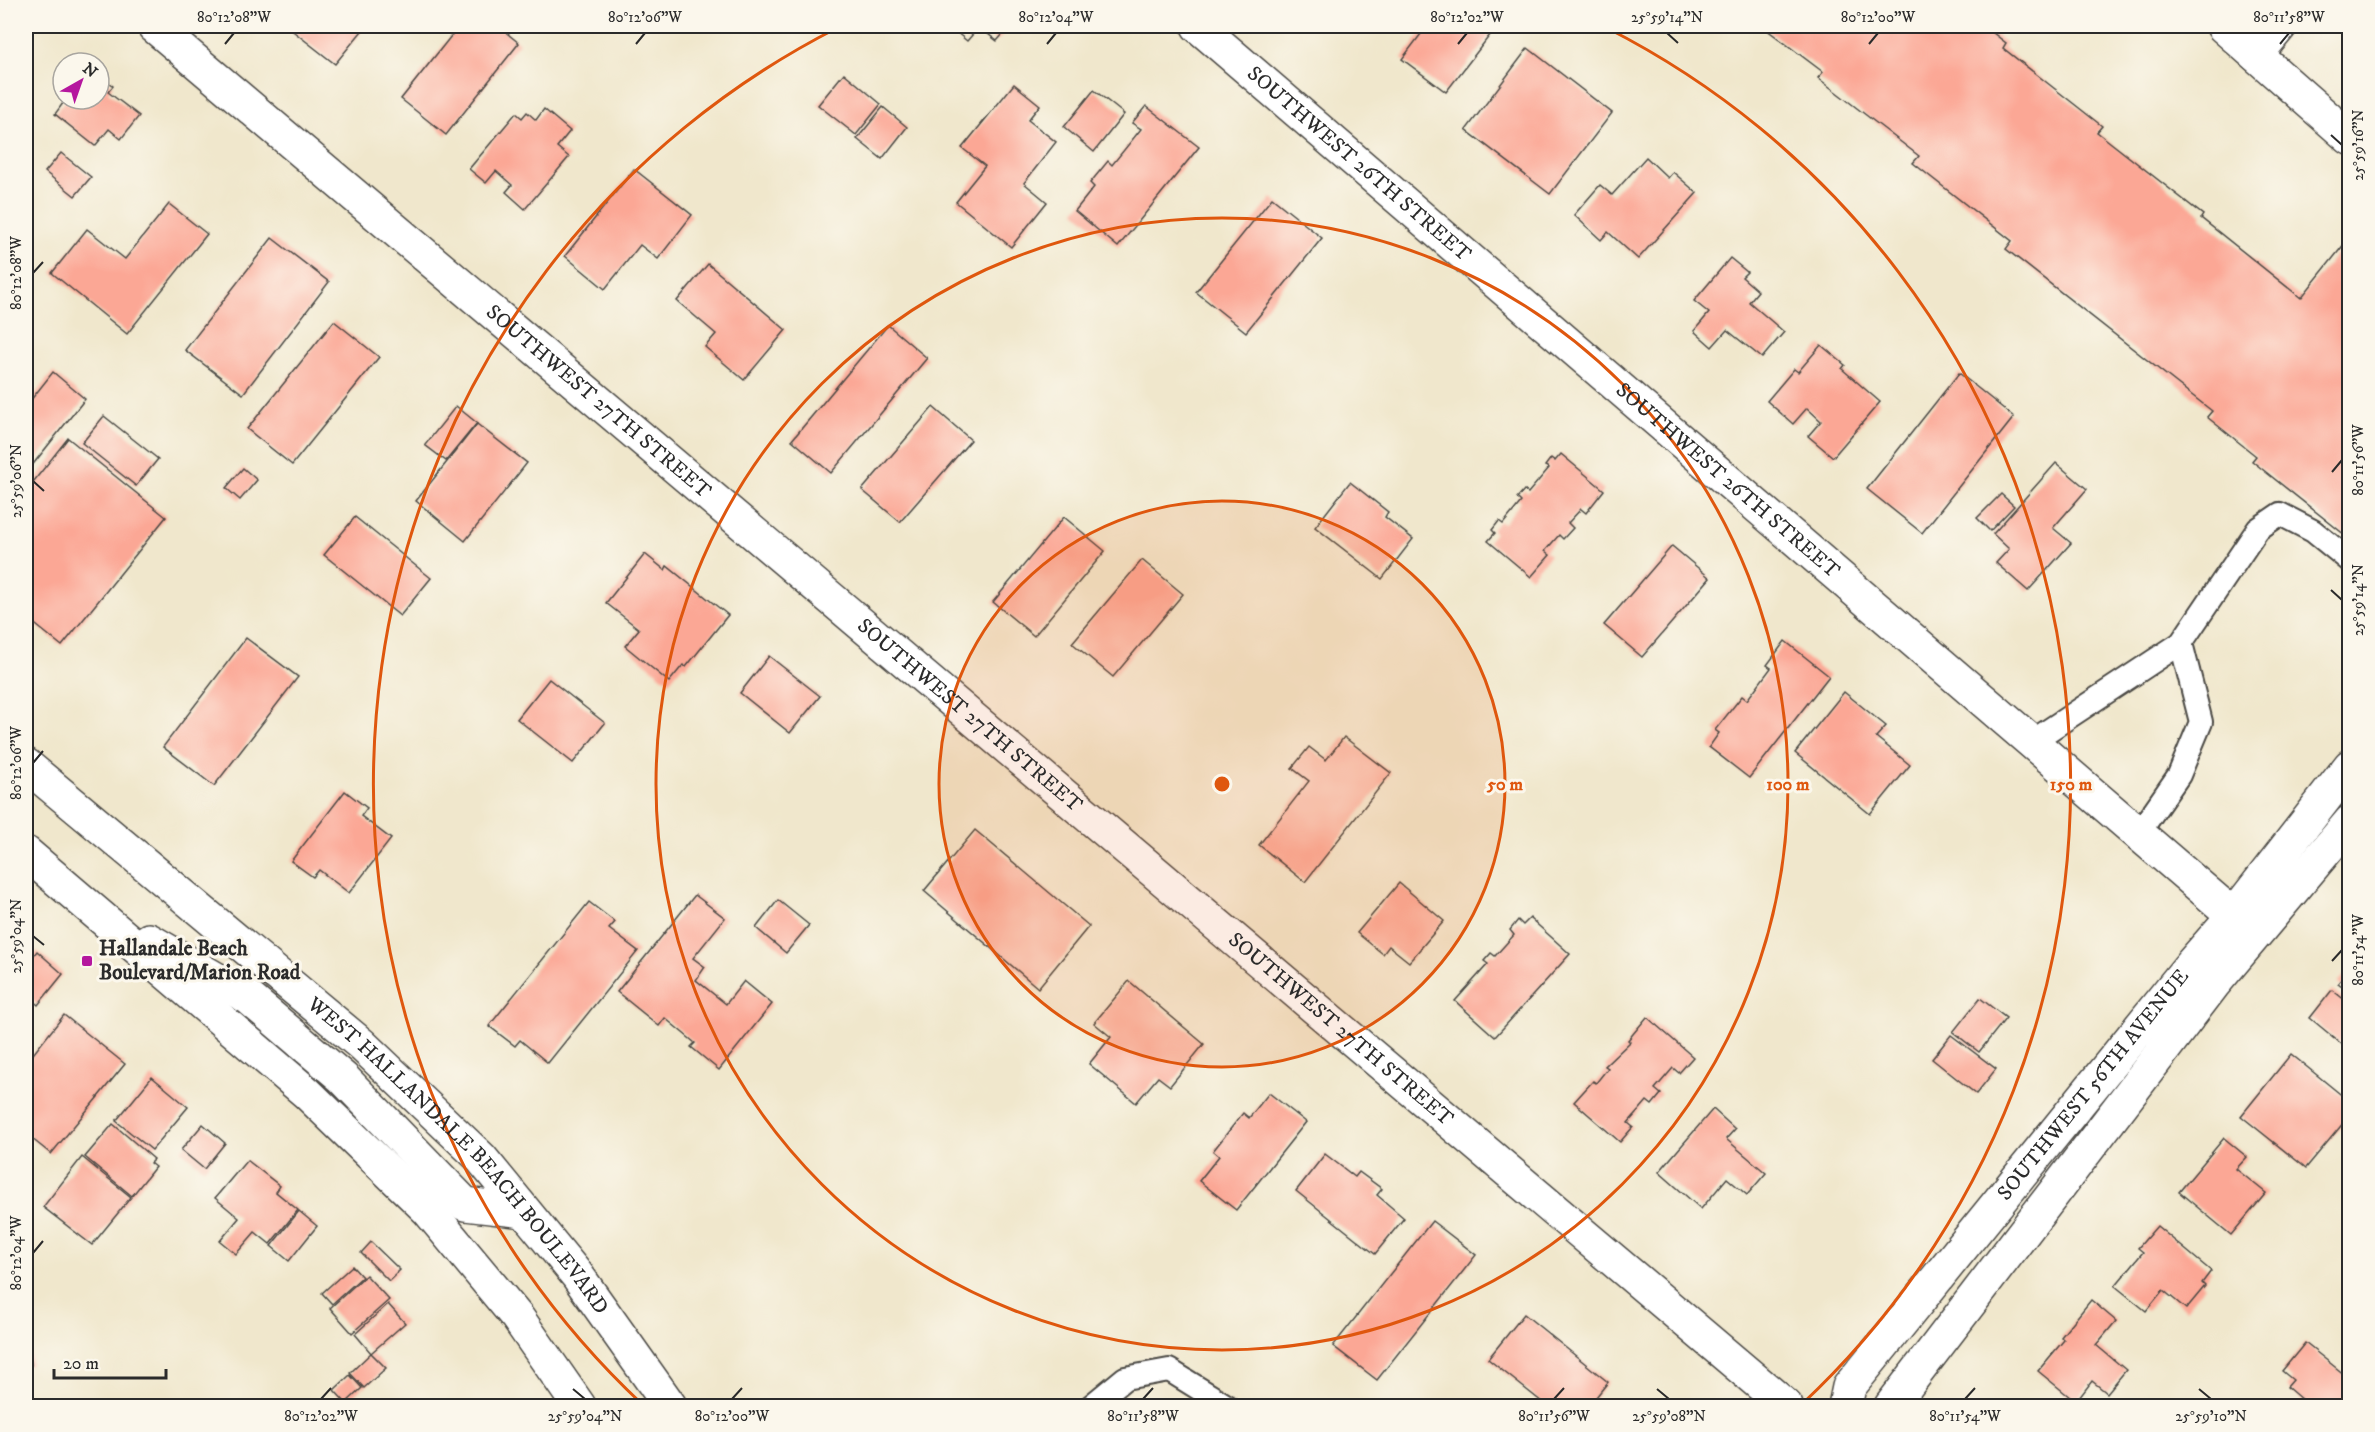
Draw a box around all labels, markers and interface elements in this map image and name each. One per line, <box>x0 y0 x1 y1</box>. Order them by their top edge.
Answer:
text: 80°12'08"W <box>197 8 271 27</box>
text: 80°12'06"W <box>608 8 682 27</box>
text: 80°12'04"W <box>1019 8 1094 27</box>
text: 80°12'02"W <box>1430 8 1504 27</box>
text: 25°59'14"N <box>1631 8 1703 27</box>
text: 80°12'00"W <box>1841 8 1915 27</box>
text: 80°11'58"W <box>2253 8 2325 27</box>
north arrow <box>51 51 111 111</box>
text: N <box>79 58 101 82</box>
street label: SOUTHWEST 26TH STREET <box>1241 61 1476 268</box>
text: 25°59'16"N <box>2349 109 2368 181</box>
text: 80°12'08"W <box>7 236 26 310</box>
street label: SOUTHWEST 27TH STREET <box>481 299 716 504</box>
street label: SOUTHWEST 26TH STREET <box>1610 377 1845 584</box>
text: 80°11'56"W <box>2349 424 2368 496</box>
text: 25°59'06"N <box>7 444 26 518</box>
text: 25°59'14"N <box>2349 564 2368 636</box>
street label: SOUTHWEST 27TH STREET <box>852 613 1087 818</box>
text: 80°12'06"W <box>7 726 26 800</box>
centre of rings <box>1212 774 1232 794</box>
text: 50 m <box>1486 774 1523 796</box>
text: 100 m <box>1766 774 1810 796</box>
text: 150 m <box>2050 774 2093 796</box>
text: 25°59'04"N <box>7 899 26 973</box>
text: 80°11'54"W <box>2349 914 2368 986</box>
street label: SOUTHWEST 27TH STREET <box>1223 927 1459 1132</box>
place label: Hallandale Beach Boulevard/Marion Road <box>99 936 301 986</box>
marker: Hallandale Beach Boulevard/Marion Road <box>80 954 94 968</box>
street label: SOUTHWEST 56TH AVENUE <box>1992 964 2195 1206</box>
street label: WEST HALLANDALE BEACH BOULEVARD <box>301 991 614 1320</box>
text: 80°12'04"W <box>7 1215 26 1290</box>
scale bar <box>54 1342 166 1380</box>
text: 20 m <box>63 1353 99 1375</box>
text: 80°12'02"W <box>284 1407 358 1426</box>
text: 25°59'04"N <box>548 1407 622 1426</box>
text: 80°12'00"W <box>695 1407 769 1426</box>
text: 80°11'58"W <box>1107 1407 1179 1426</box>
text: 80°11'56"W <box>1518 1407 1590 1426</box>
text: 25°59'08"N <box>1632 1407 1706 1426</box>
text: 80°11'54"W <box>1929 1407 2001 1426</box>
text: 25°59'10"N <box>2175 1407 2247 1426</box>

